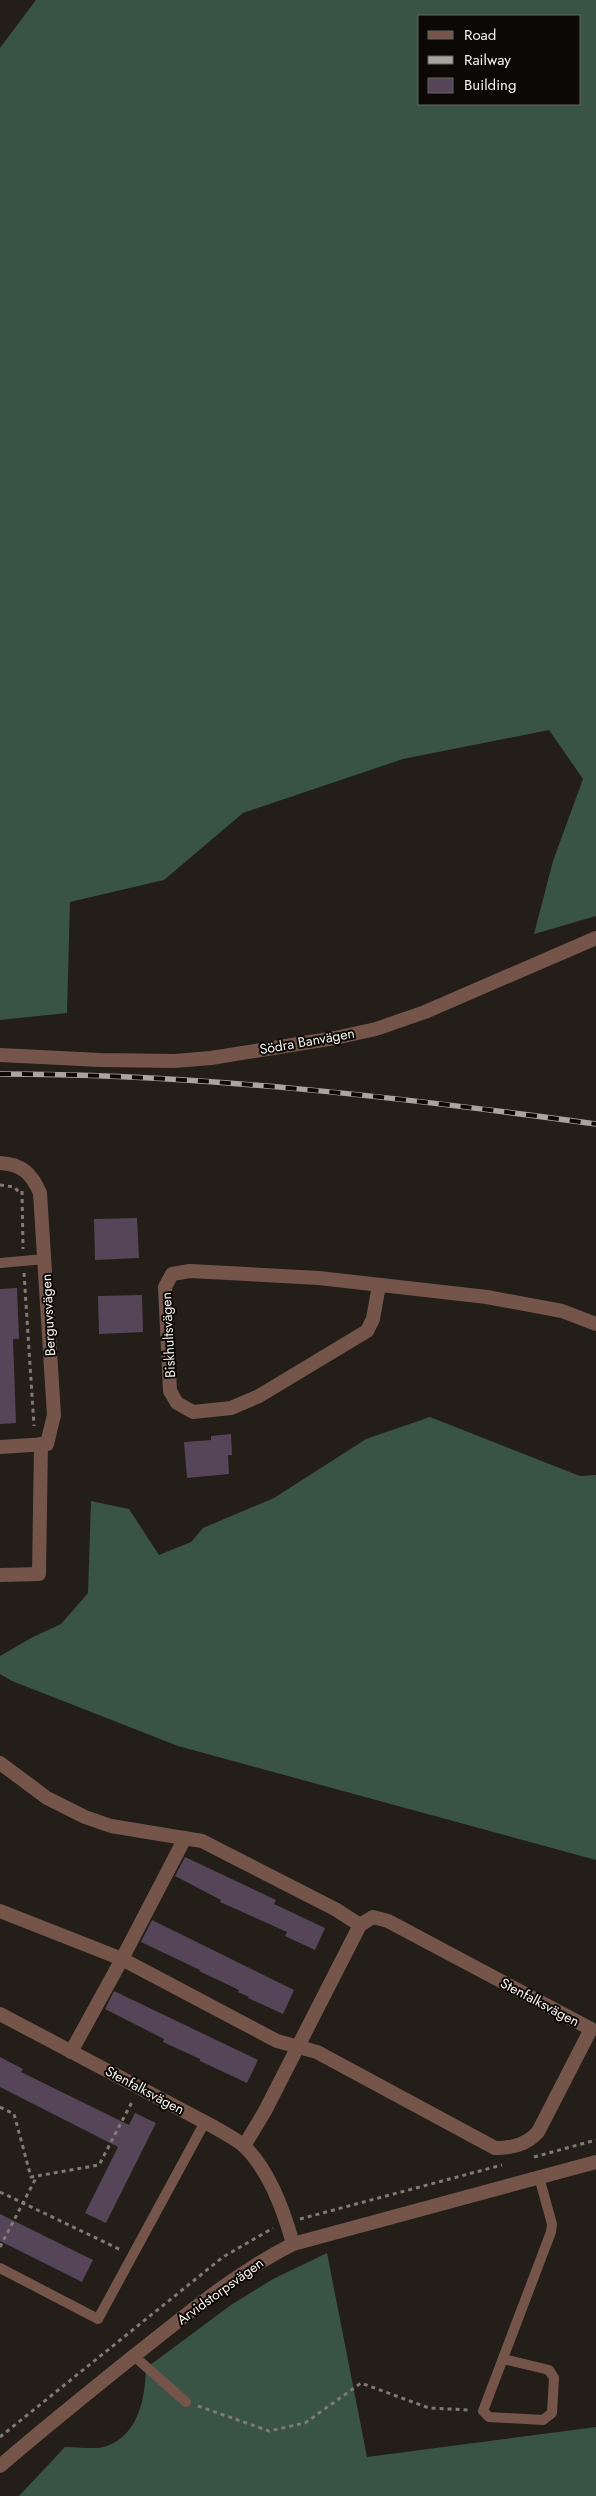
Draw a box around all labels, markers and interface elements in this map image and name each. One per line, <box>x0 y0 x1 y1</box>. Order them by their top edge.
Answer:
legend <box>418 15 581 105</box>
text: Road <box>464 24 496 46</box>
text: Railway <box>464 49 511 71</box>
text: Building <box>464 74 516 96</box>
street label: Södra Banvägen <box>258 1023 356 1059</box>
street label: Berguvsvägen <box>36 1273 60 1357</box>
street label: Biskhultsvägen <box>156 1292 180 1378</box>
street label: Stenfalksvägen <box>497 1973 583 2031</box>
street label: Stenfalksvägen <box>102 2061 188 2119</box>
street label: Arvidstorpsvägen <box>173 2253 267 2329</box>

